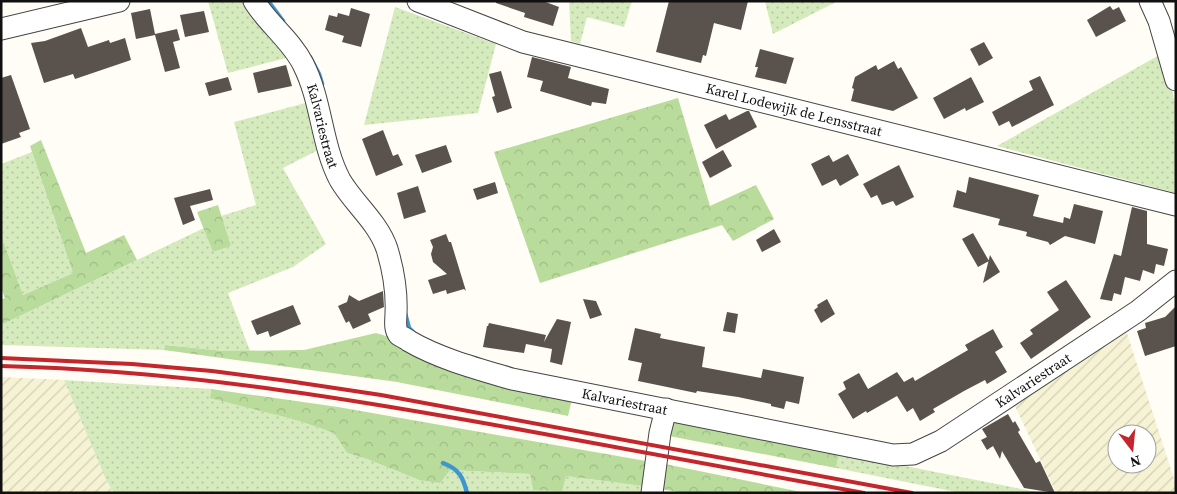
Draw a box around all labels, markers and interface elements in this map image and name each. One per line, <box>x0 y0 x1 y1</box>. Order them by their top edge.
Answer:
street label: Karel Lodewijk de Lensstraat <box>704 78 885 141</box>
street label: Kalvariestraat <box>302 81 344 172</box>
street label: Kalvariestraat <box>991 348 1075 412</box>
street label: Kalvariestraat <box>580 383 670 420</box>
north arrow <box>1107 424 1157 474</box>
text: N <box>1128 450 1143 473</box>

